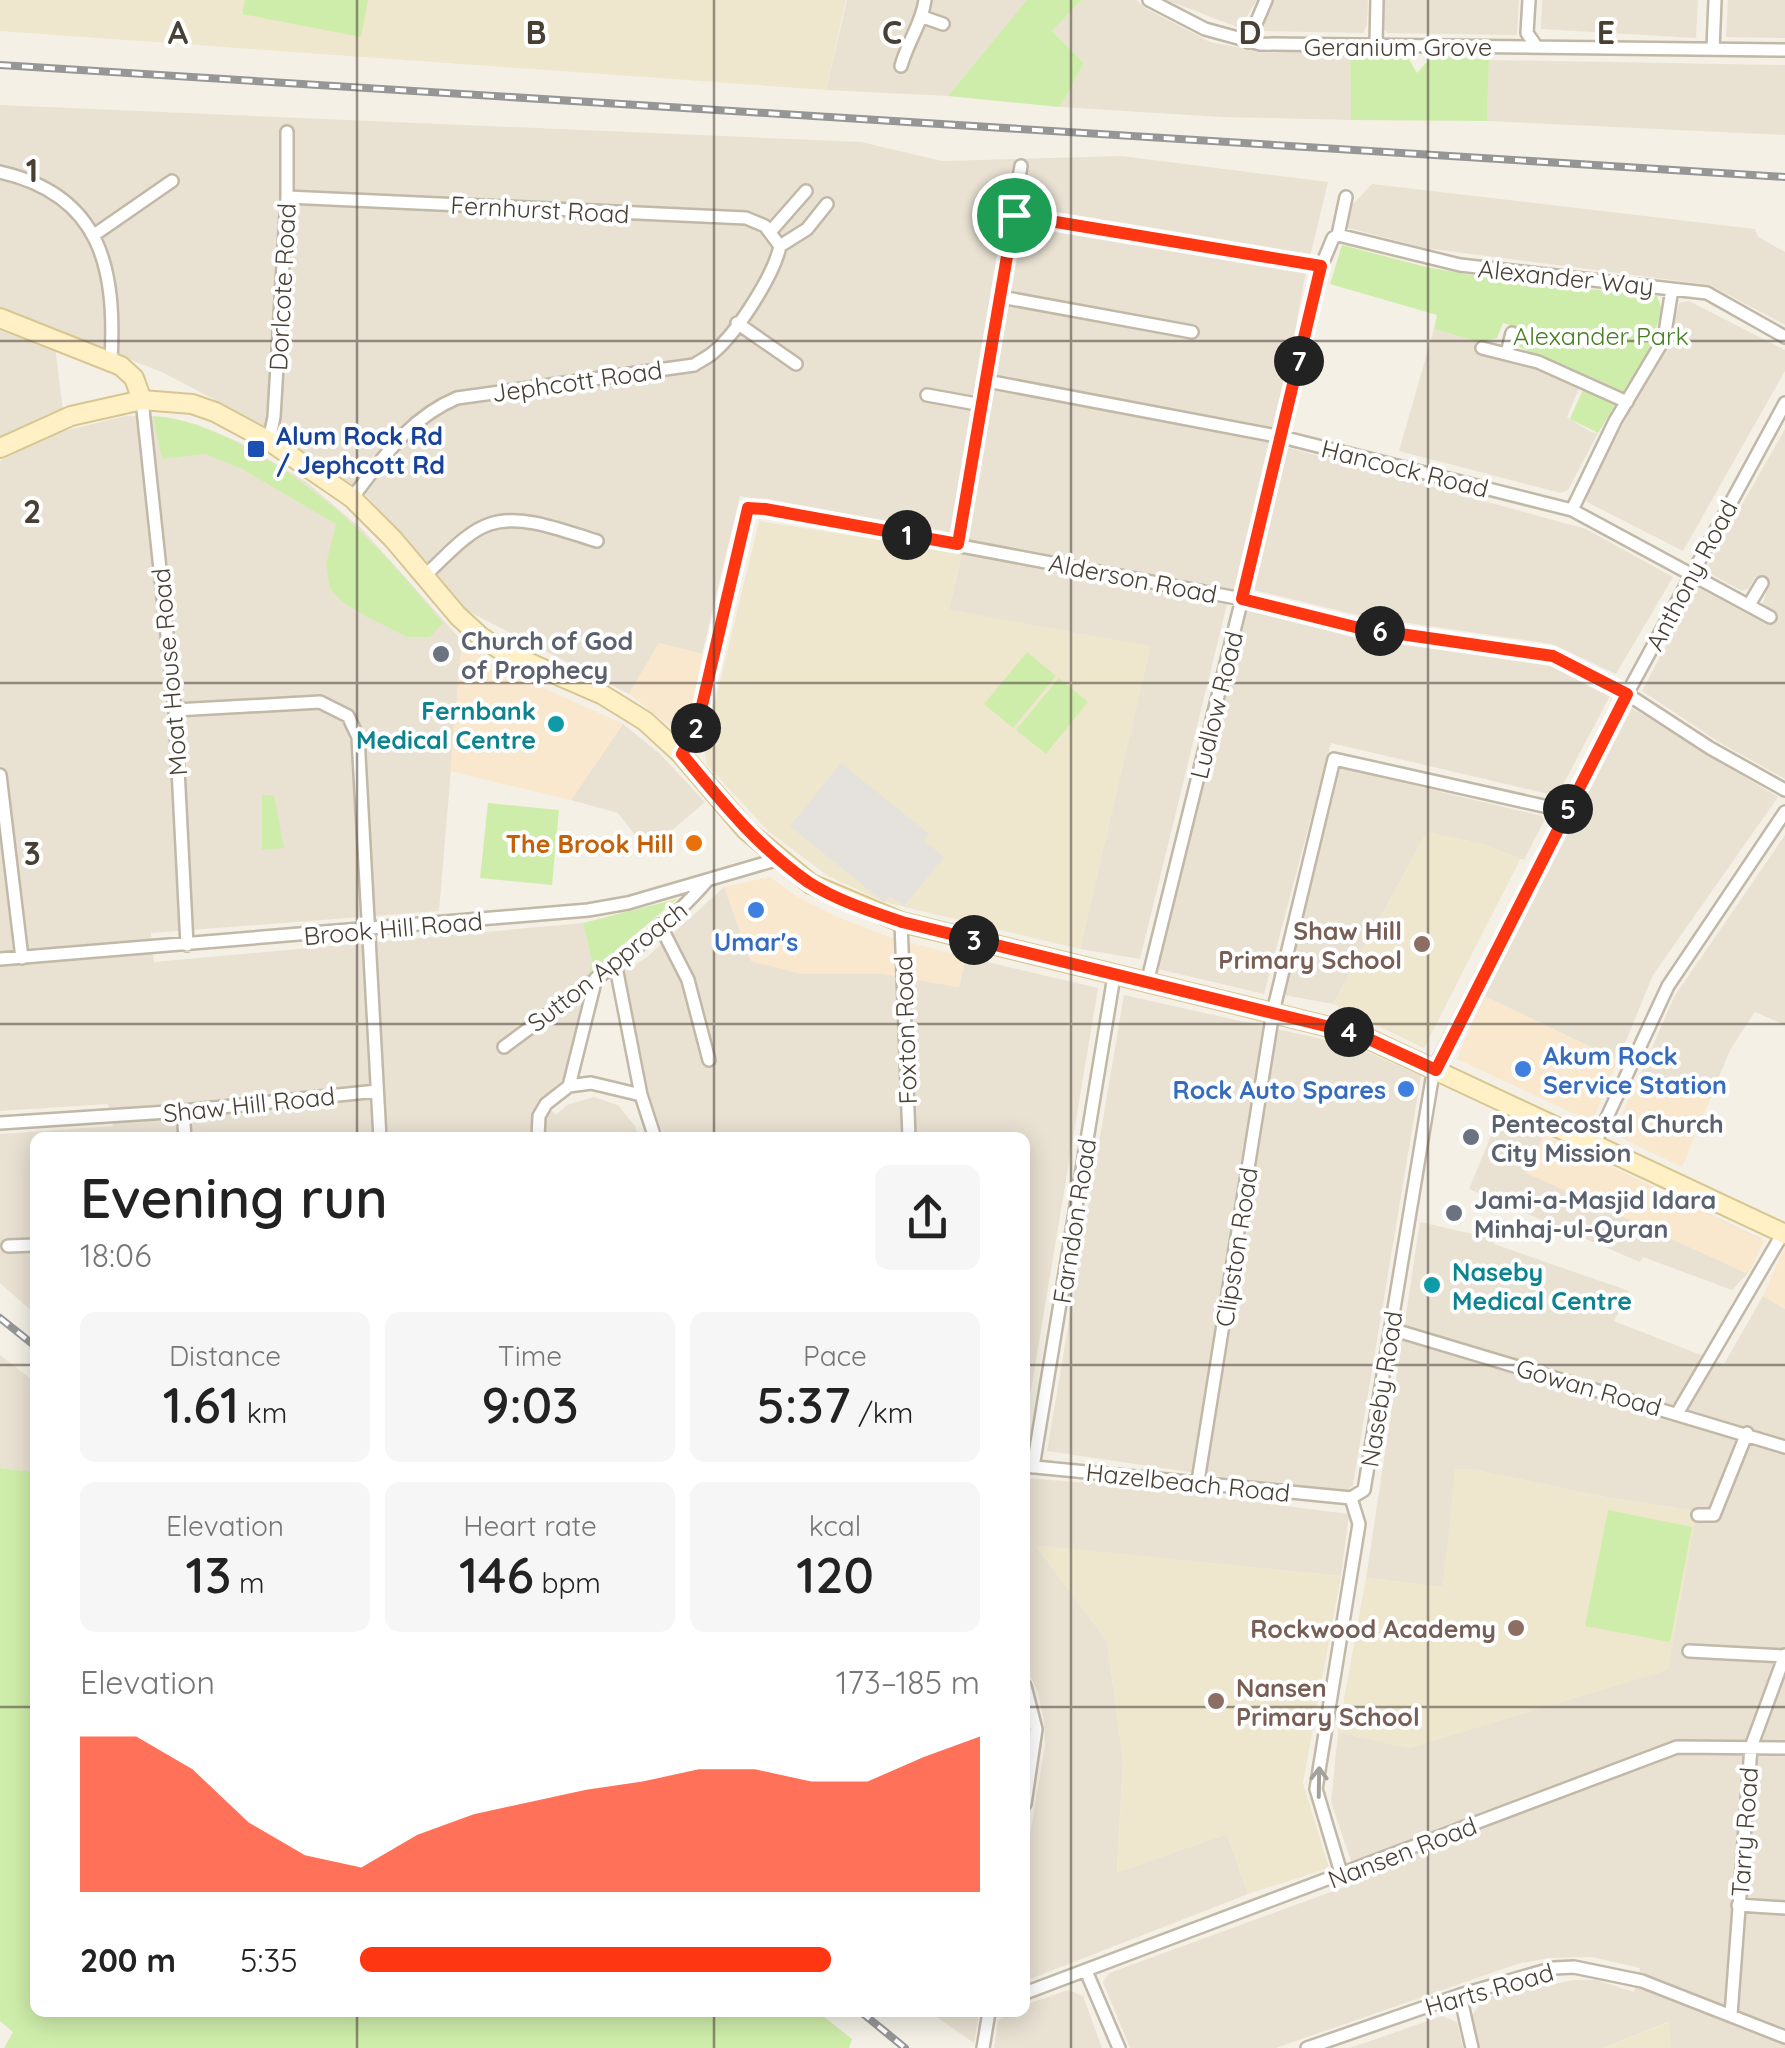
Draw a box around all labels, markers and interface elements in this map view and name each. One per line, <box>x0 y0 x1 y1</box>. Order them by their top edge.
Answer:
text: A <box>168 12 189 52</box>
text: B <box>526 12 546 52</box>
text: C <box>882 12 902 52</box>
text: D <box>1239 12 1261 52</box>
text: E <box>1597 12 1615 52</box>
street label: Geranium Grove <box>1304 31 1492 62</box>
text: 1 <box>26 150 38 190</box>
pin <box>972 173 1057 258</box>
icon: arrive <box>987 188 1042 243</box>
street label: Fernhurst Road <box>450 189 630 229</box>
street label: Dorlcote Road <box>262 202 302 372</box>
street label: Alexander Way <box>1477 252 1655 302</box>
park label: Alexander Park <box>1513 320 1689 351</box>
pin: 7 <box>1274 336 1324 386</box>
text: 7 <box>1291 343 1307 378</box>
street label: Jephcott Road <box>490 354 664 408</box>
place label: Alum Rock Rd / Jephcott Rd <box>276 420 445 480</box>
street label: Hancock Road <box>1318 432 1492 504</box>
marker: Alum Rock Rd / Jephcott Rd <box>245 438 267 460</box>
text: 2 <box>23 491 41 531</box>
street label: Anthony Road <box>1638 495 1744 655</box>
pin: 1 <box>882 510 932 560</box>
text: 1 <box>902 517 912 552</box>
street label: Alderson Road <box>1046 546 1220 610</box>
street label: Moat House Road <box>144 567 194 777</box>
pin: 6 <box>1355 606 1405 656</box>
text: 6 <box>1372 613 1388 648</box>
place label: Church of God of Prophecy <box>461 625 633 685</box>
street label: Ludlow Road <box>1183 628 1249 782</box>
marker: Church of God of Prophecy <box>430 643 452 665</box>
place label: Fernbank Medical Centre <box>356 695 536 755</box>
pin: 2 <box>671 703 721 753</box>
text: 2 <box>688 710 704 745</box>
marker: Fernbank Medical Centre <box>545 713 567 735</box>
pin: 5 <box>1543 784 1593 834</box>
text: 5 <box>1560 791 1576 826</box>
place label: The Brook Hill <box>505 828 674 859</box>
marker: The Brook Hill <box>683 832 705 854</box>
text: 3 <box>23 833 41 873</box>
street label: Sutton Approach <box>521 894 693 1038</box>
marker: Umar's <box>745 899 767 921</box>
street label: Brook Hill Road <box>302 905 484 951</box>
pin: 3 <box>949 915 999 965</box>
place label: Shaw Hill Primary School <box>1218 915 1402 975</box>
text: 3 <box>966 922 982 957</box>
place label: Umar's <box>714 926 798 957</box>
marker: Shaw Hill Primary School <box>1411 933 1433 955</box>
street label: Foxton Road <box>887 955 923 1105</box>
pin: 4 <box>1324 1007 1374 1057</box>
text: 4 <box>1341 1014 1357 1049</box>
place label: Akum Rock Service Station <box>1543 1040 1727 1100</box>
marker: Akum Rock Service Station <box>1512 1058 1534 1080</box>
place label: Rock Auto Spares <box>1173 1074 1386 1105</box>
marker: Rock Auto Spares <box>1395 1078 1417 1100</box>
street label: Shaw Hill Road <box>162 1080 336 1128</box>
place label: Pentecostal Church City Mission <box>1491 1108 1724 1168</box>
marker: Pentecostal Church City Mission <box>1460 1126 1482 1148</box>
street label: Farndon Road <box>1046 1136 1102 1306</box>
text: Evening run <box>80 1163 388 1232</box>
button: share <box>875 1165 980 1270</box>
street label: Clipston Road <box>1208 1165 1264 1329</box>
place label: Jami-a-Masjid Idara Minhaj-ul-Quran <box>1474 1184 1716 1244</box>
marker: Jami-a-Masjid Idara Minhaj-ul-Quran <box>1443 1202 1465 1224</box>
text: 18:06 <box>80 1235 151 1275</box>
place label: Naseby Medical Centre <box>1452 1256 1632 1316</box>
marker: Naseby Medical Centre <box>1421 1274 1443 1296</box>
street label: Naseby Road <box>1353 1309 1409 1469</box>
text: Distance <box>169 1338 281 1373</box>
text: Time <box>498 1338 562 1373</box>
text: Pace <box>803 1338 867 1373</box>
street label: Gowan Road <box>1513 1351 1665 1423</box>
text: 1.61 <box>163 1373 239 1436</box>
text: 9:03 <box>481 1373 579 1436</box>
text: 5:37 <box>757 1373 851 1436</box>
text: km <box>239 1395 287 1430</box>
text: /km <box>851 1395 913 1430</box>
street label: Hazelbeach Road <box>1084 1456 1292 1508</box>
text: Elevation <box>166 1508 284 1543</box>
text: Heart rate <box>463 1508 597 1543</box>
text: kcal <box>809 1508 861 1543</box>
text: 13 <box>186 1543 231 1606</box>
text: 146 <box>459 1543 534 1606</box>
text: 120 <box>796 1543 874 1606</box>
text: m <box>231 1565 265 1600</box>
text: bpm <box>534 1565 601 1600</box>
place label: Rockwood Academy <box>1250 1613 1496 1644</box>
marker: Rockwood Academy <box>1505 1617 1527 1639</box>
text: Elevation <box>80 1662 215 1702</box>
text: 173–185 m <box>836 1662 980 1702</box>
place label: Nansen Primary School <box>1236 1672 1420 1732</box>
marker: Nansen Primary School <box>1205 1690 1227 1712</box>
one-way arrow <box>1310 1766 1329 1799</box>
street label: Tarry Road <box>1724 1766 1764 1898</box>
street label: Nansen Road <box>1323 1809 1481 1895</box>
text: 200 m <box>80 1940 176 1980</box>
text: 5:35 <box>240 1940 298 1980</box>
street label: Harts Road <box>1421 1956 1557 2022</box>

